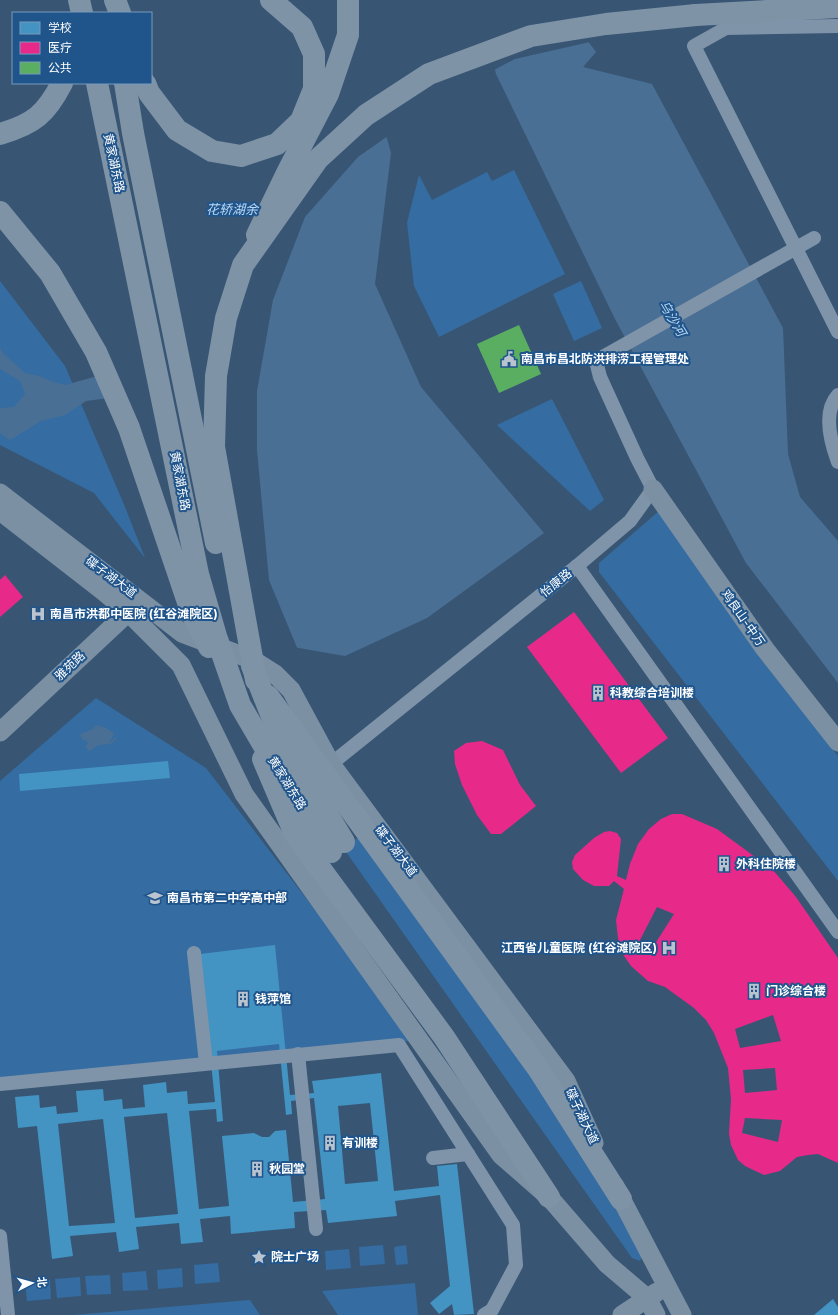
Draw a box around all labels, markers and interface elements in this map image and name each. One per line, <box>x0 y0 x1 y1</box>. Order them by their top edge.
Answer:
legend <box>12 12 152 84</box>
text: 学校 <box>48 20 72 35</box>
text: 医疗 <box>48 40 72 55</box>
text: 公共 <box>48 60 72 75</box>
street label: 黄家湖东路 <box>101 132 128 194</box>
water label: 花轿湖余 <box>206 201 260 217</box>
water label: 乌沙河 <box>656 297 691 341</box>
public building icon: 南昌市昌北防洪排涝工程管理处 <box>500 350 518 368</box>
place label: 南昌市昌北防洪排涝工程管理处 <box>521 351 689 366</box>
street label: 黄家湖东路 <box>167 450 194 512</box>
street label: 碟子湖大道 <box>83 553 140 601</box>
street label: 怡康路 <box>537 565 574 600</box>
street label: 鸡良山-中万 <box>718 587 768 649</box>
hospital icon: 南昌市洪都中医院 (红谷滩院区) <box>29 605 47 623</box>
place label: 南昌市洪都中医院 (红谷滩院区) <box>50 606 218 621</box>
street label: 雅苑路 <box>51 648 88 683</box>
building icon: 科教综合培训楼 <box>589 684 607 702</box>
place label: 科教综合培训楼 <box>610 685 694 700</box>
street label: 黄家湖东路 <box>265 753 310 812</box>
street label: 碟子湖大道 <box>372 822 420 879</box>
building icon: 外科住院楼 <box>715 855 733 873</box>
place label: 外科住院楼 <box>736 856 796 871</box>
school or university icon: 南昌市第二中学高中部 <box>146 889 164 907</box>
place label: 南昌市第二中学高中部 <box>167 890 287 905</box>
hospital icon: 江西省儿童医院 (红谷滩院区) <box>660 939 678 957</box>
place label: 江西省儿童医院 (红谷滩院区) <box>501 940 657 955</box>
building icon: 门诊综合楼 <box>745 982 763 1000</box>
place label: 门诊综合楼 <box>766 983 826 998</box>
building icon: 钱萍馆 <box>234 990 252 1008</box>
place label: 钱萍馆 <box>255 991 291 1006</box>
street label: 碟子湖大道 <box>563 1085 602 1146</box>
building icon: 有训楼 <box>321 1134 339 1152</box>
place label: 有训楼 <box>342 1135 378 1150</box>
building icon: 秋园堂 <box>248 1160 266 1178</box>
place label: 秋园堂 <box>269 1161 305 1176</box>
place icon: 院士广场 <box>250 1248 268 1266</box>
place label: 院士广场 <box>271 1249 319 1264</box>
north arrow <box>12 1263 52 1303</box>
text: 北 <box>34 1276 49 1288</box>

